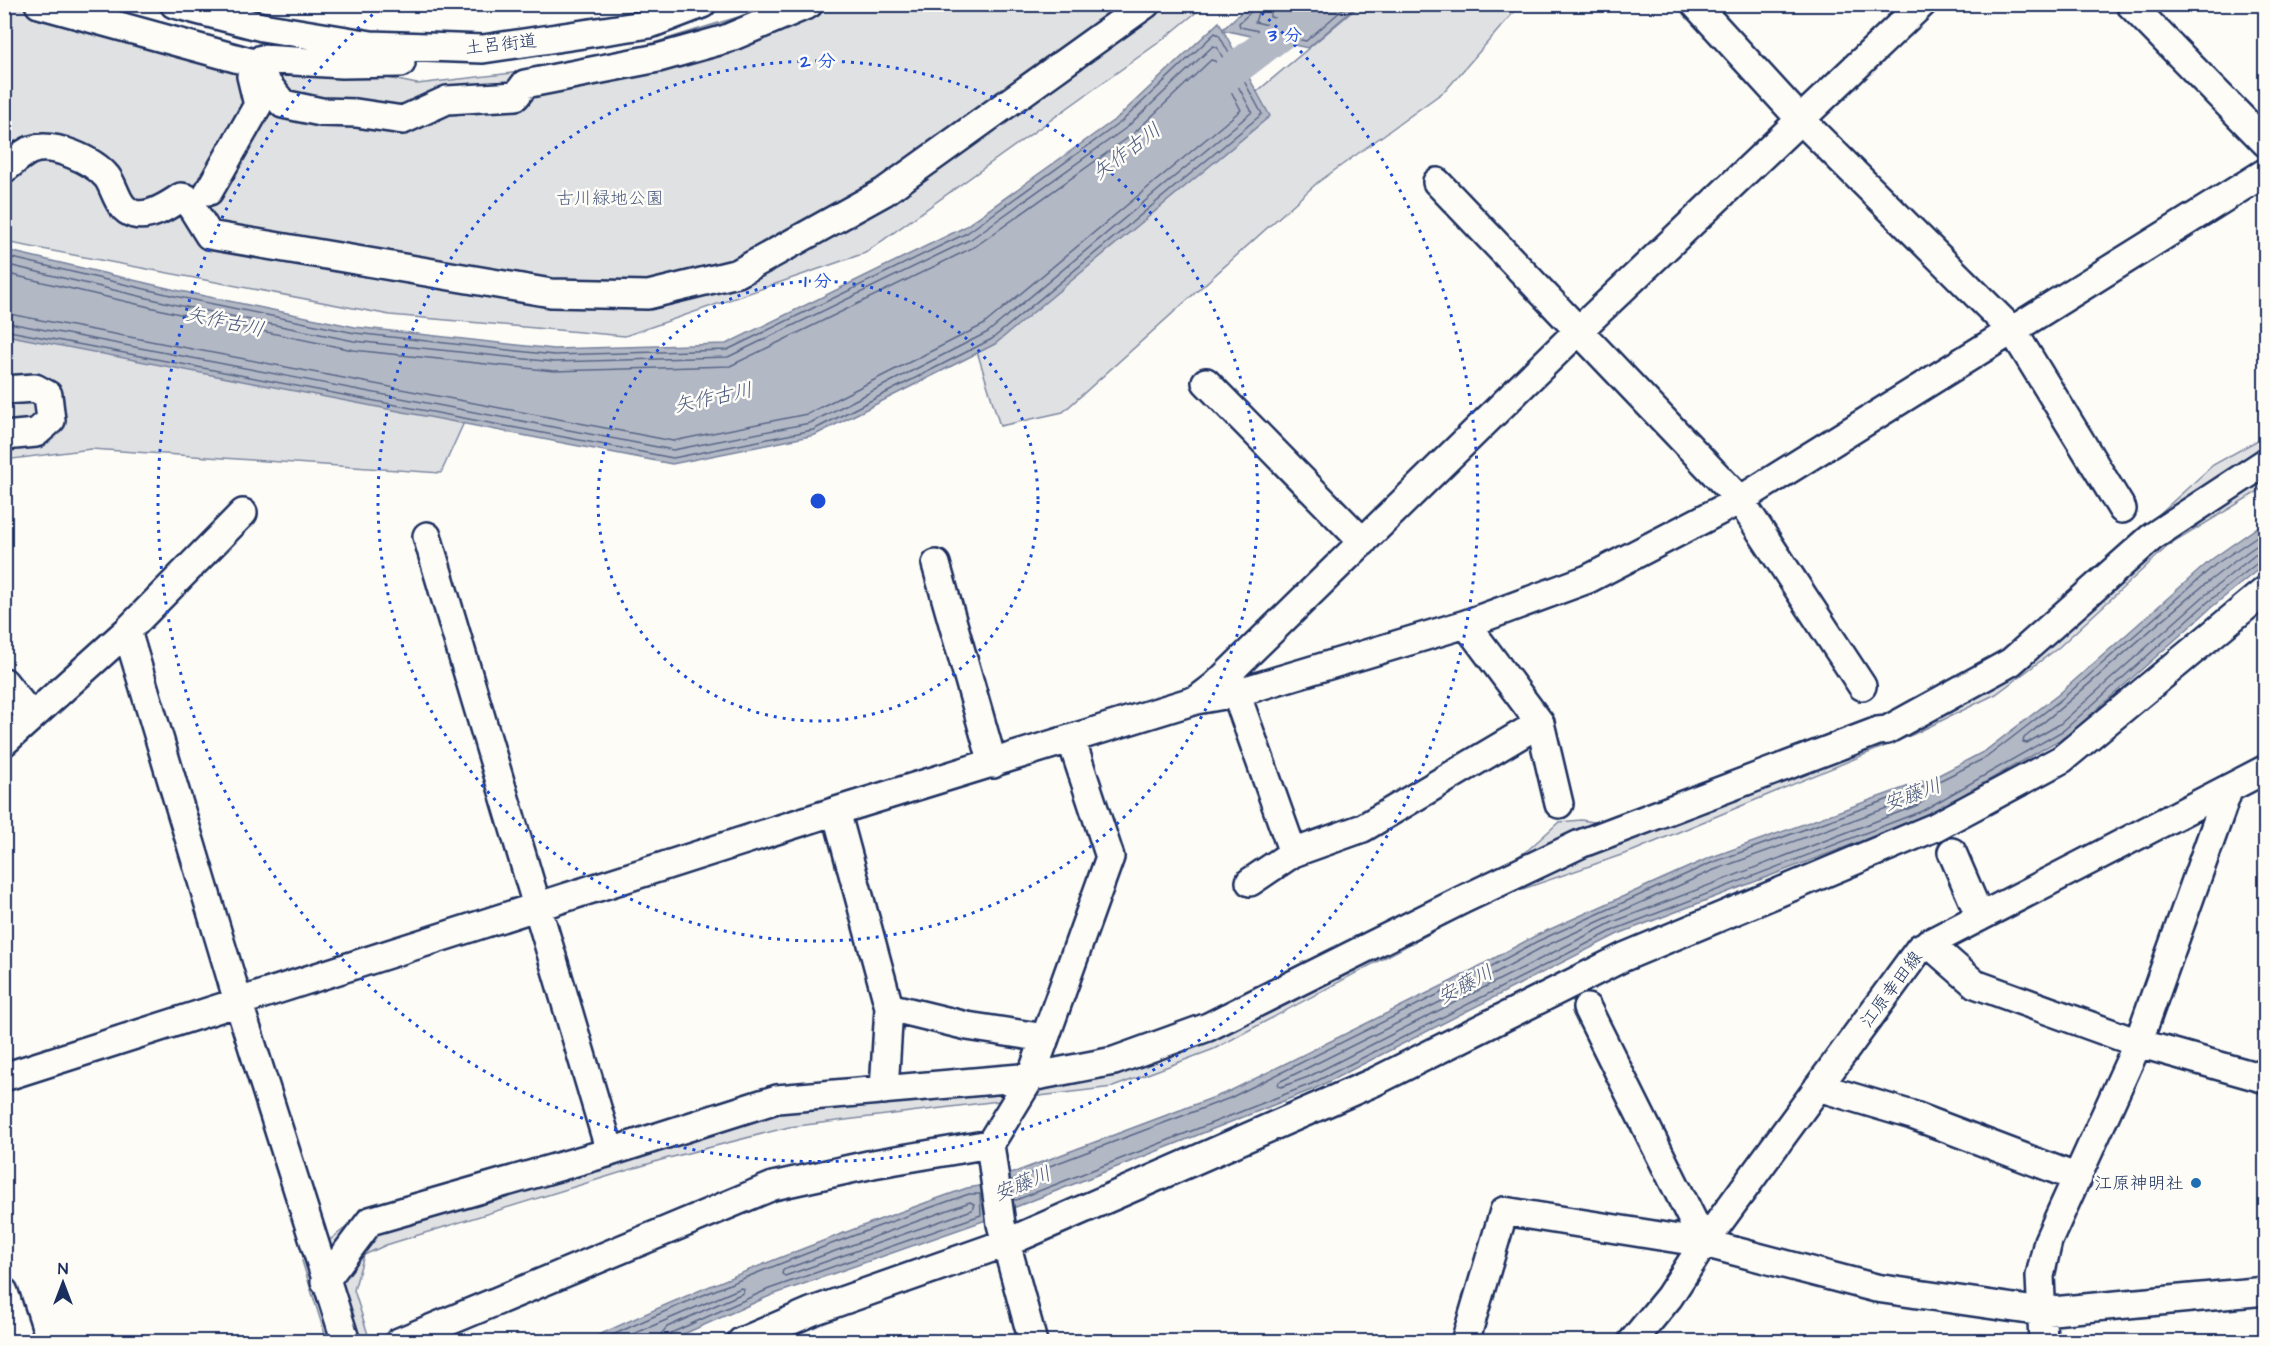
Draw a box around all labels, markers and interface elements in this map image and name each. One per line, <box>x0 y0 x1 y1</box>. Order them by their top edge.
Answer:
text: 3 分 <box>1267 23 1302 48</box>
street label: 土呂街道 <box>464 28 538 61</box>
text: 2 分 <box>799 49 836 74</box>
water label: 矢作古川 <box>1086 117 1167 187</box>
park label: 古川緑地公園 <box>556 186 664 211</box>
text: 1 分 <box>804 269 832 294</box>
water label: 矢作古川 <box>183 300 267 344</box>
water label: 矢作古川 <box>671 376 755 420</box>
centre of rings <box>808 491 828 511</box>
water label: 安藤川 <box>1879 772 1945 818</box>
street label: 江原幸田線 <box>1854 946 1928 1033</box>
water label: 安藤川 <box>1432 958 1499 1011</box>
water label: 安藤川 <box>989 1160 1055 1208</box>
place label: 江原神明社 <box>2094 1171 2184 1196</box>
marker: 江原神明社 <box>2189 1176 2203 1190</box>
north arrow <box>33 1253 93 1313</box>
text: N <box>58 1258 68 1280</box>

